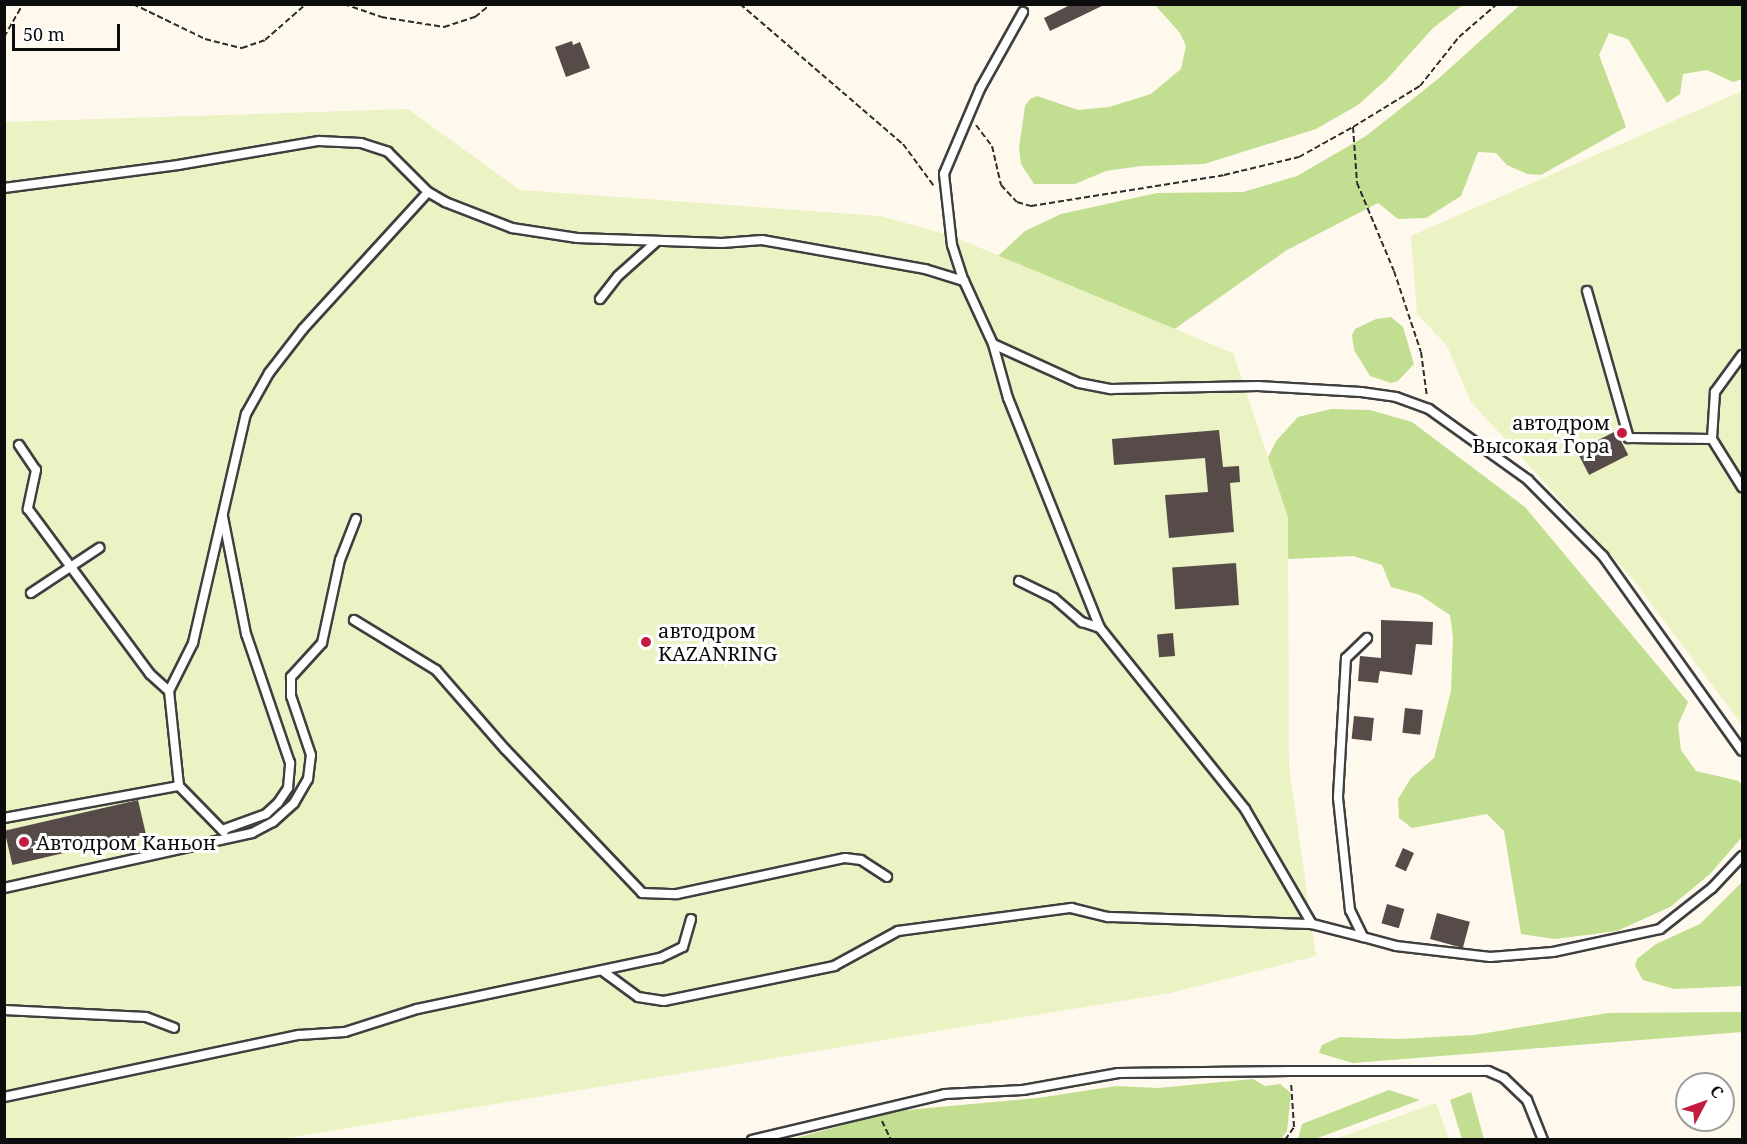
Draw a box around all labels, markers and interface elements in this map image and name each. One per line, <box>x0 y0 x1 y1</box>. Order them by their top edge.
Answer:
scale bar <box>15 12 123 50</box>
text: 50 m <box>23 22 65 46</box>
place label: автодром Высокая Гора <box>1472 410 1610 457</box>
marker: автодром Высокая Гора <box>1615 426 1629 440</box>
place label: автодром KAZANRING <box>658 618 777 665</box>
marker: автодром KAZANRING <box>639 635 653 649</box>
place label: Автодром Каньон <box>36 830 216 854</box>
marker: Автодром Каньон <box>17 835 31 849</box>
north arrow <box>1675 1072 1735 1132</box>
text: С <box>1705 1080 1729 1103</box>

